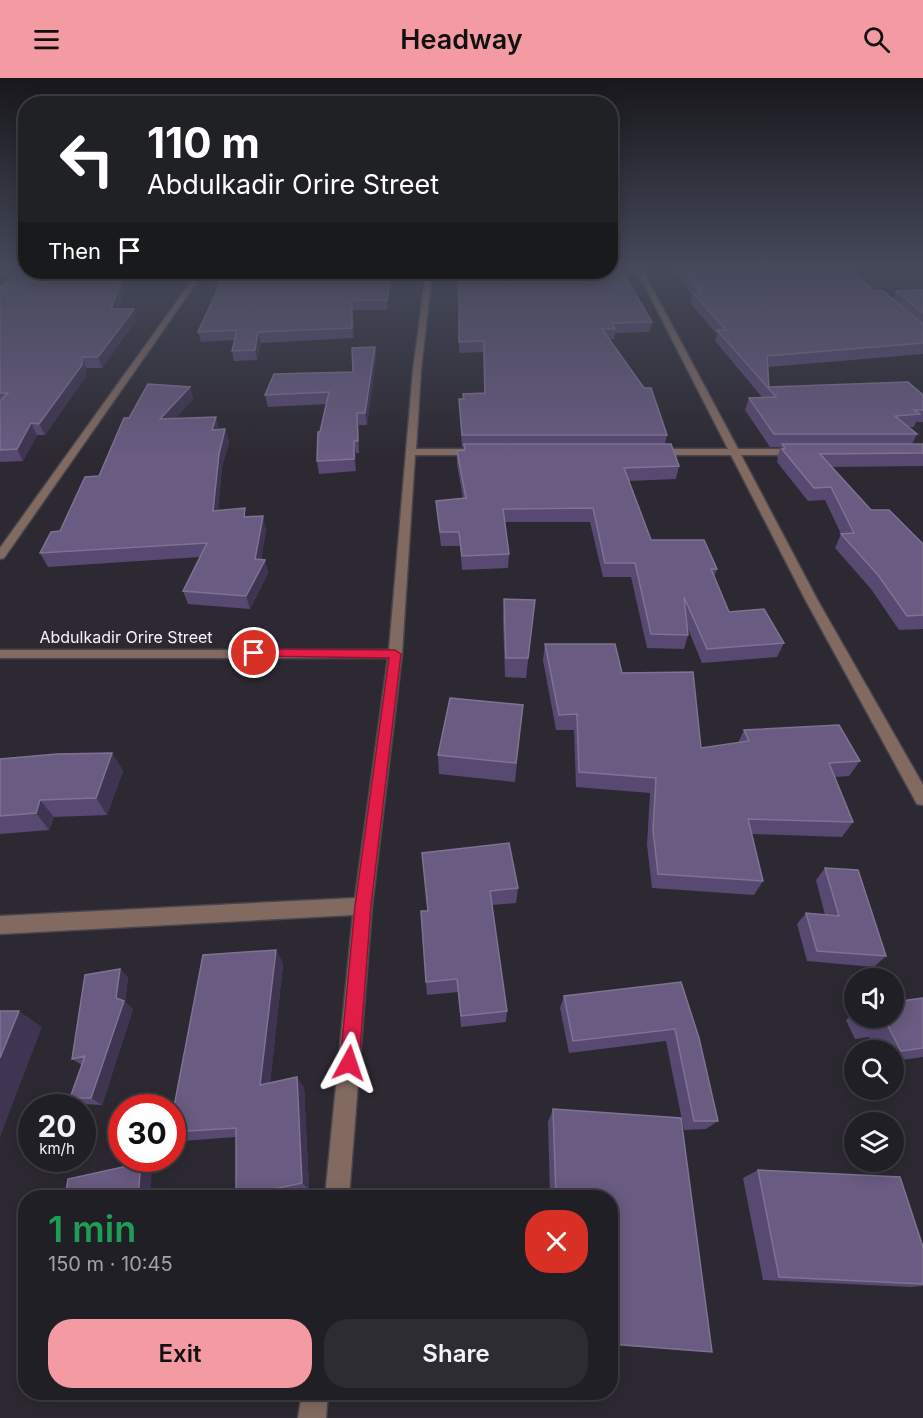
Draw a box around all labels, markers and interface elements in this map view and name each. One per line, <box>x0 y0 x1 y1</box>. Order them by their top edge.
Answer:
icon: menu <box>30 23 63 56</box>
text: Headway <box>400 23 523 56</box>
icon: search <box>860 23 893 56</box>
text: 110 m <box>147 117 260 168</box>
icon: left <box>48 120 126 198</box>
text: Abdulkadir Orire Street <box>147 168 439 201</box>
icon: arrive <box>113 234 146 267</box>
text: Then <box>48 238 101 264</box>
street label: Abdulkadir Orire Street <box>39 627 213 647</box>
pin <box>228 627 279 678</box>
icon: arrive <box>237 636 270 669</box>
map controls <box>844 968 904 1172</box>
button: sound <box>844 968 904 1028</box>
position arrow <box>317 1031 381 1095</box>
button: search <box>844 1040 904 1100</box>
speed limit sign: 30 <box>108 1094 186 1172</box>
text: 20 <box>37 1108 77 1144</box>
button: layers <box>844 1112 904 1172</box>
text: km/h <box>39 1139 75 1158</box>
text: 1 min <box>48 1207 136 1251</box>
button: close <box>525 1210 588 1273</box>
text: 150 m · 10:45 <box>48 1252 173 1276</box>
button: Exit <box>48 1319 312 1388</box>
button: Share <box>324 1319 588 1388</box>

